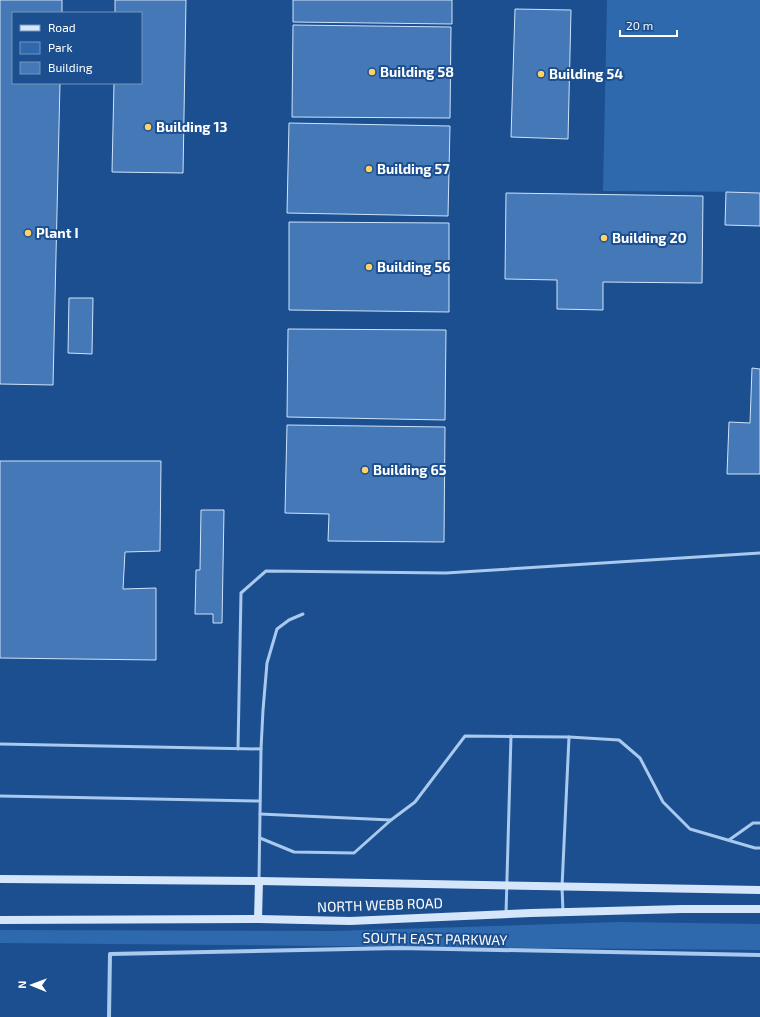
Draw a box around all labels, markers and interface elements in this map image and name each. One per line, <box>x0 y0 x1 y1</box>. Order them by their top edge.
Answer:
legend <box>12 12 142 84</box>
scale bar <box>620 12 677 38</box>
text: 20 m <box>626 18 653 32</box>
text: Road <box>48 20 76 34</box>
text: Park <box>48 40 73 54</box>
text: Building <box>48 60 93 74</box>
place label: Building 58 <box>380 63 454 80</box>
place label: Building 54 <box>549 65 623 82</box>
marker: Building 58 <box>367 67 377 77</box>
marker: Building 54 <box>536 69 546 79</box>
place label: Building 13 <box>156 118 228 135</box>
marker: Building 13 <box>143 122 153 132</box>
place label: Building 57 <box>377 160 450 177</box>
marker: Building 57 <box>364 164 374 174</box>
place label: Plant I <box>36 224 79 241</box>
marker: Plant I <box>23 228 33 238</box>
place label: Building 20 <box>612 229 687 246</box>
marker: Building 20 <box>599 233 609 243</box>
place label: Building 56 <box>377 258 451 275</box>
marker: Building 56 <box>364 262 374 272</box>
place label: Building 65 <box>373 461 447 478</box>
marker: Building 65 <box>360 465 370 475</box>
street label: NORTH WEBB ROAD <box>317 894 443 915</box>
street label: SOUTH EAST PARKWAY <box>362 929 508 948</box>
north arrow <box>12 965 52 1005</box>
text: N <box>15 981 28 989</box>

